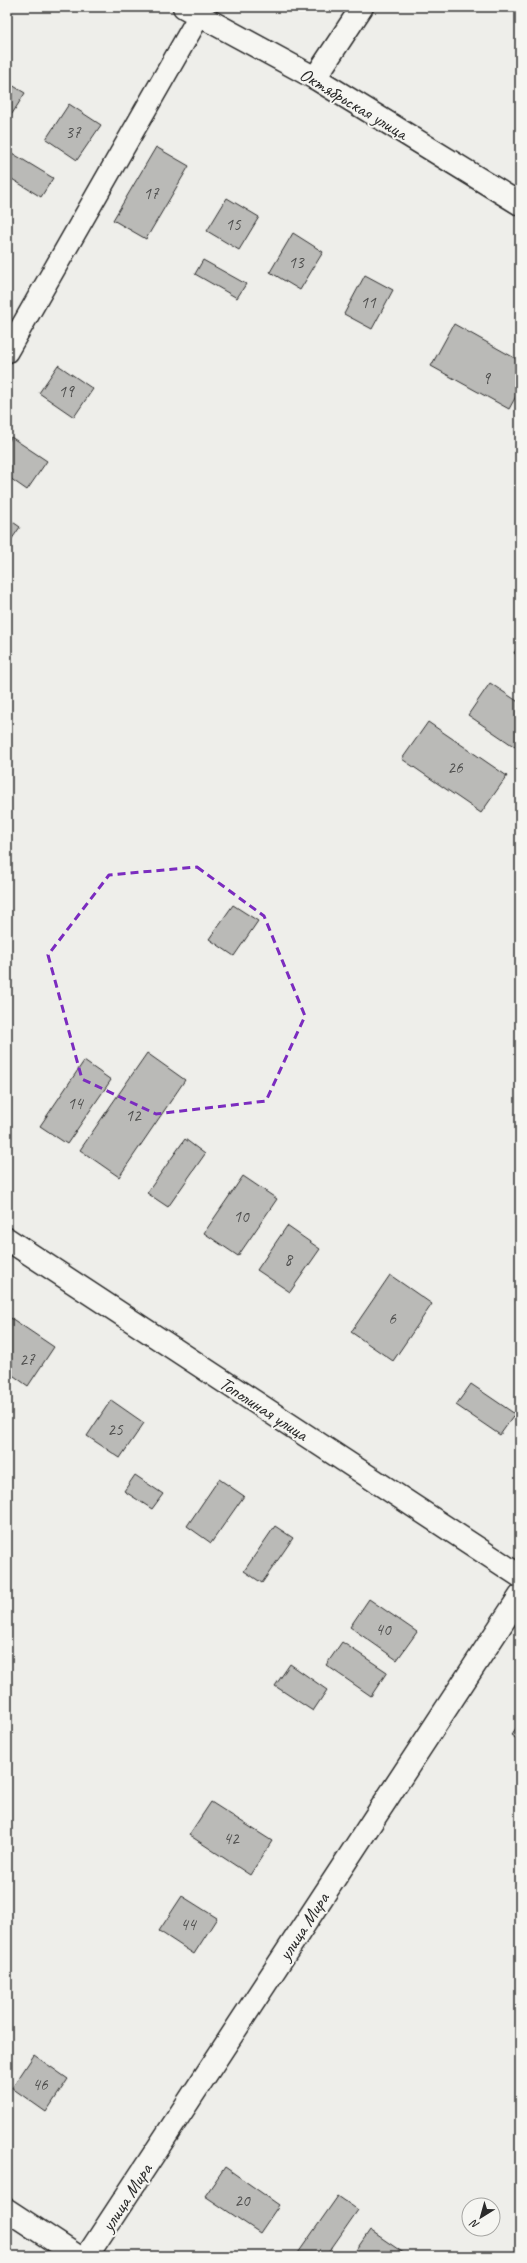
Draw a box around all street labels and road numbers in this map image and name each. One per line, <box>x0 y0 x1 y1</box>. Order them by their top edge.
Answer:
street label: Октябрьская улица <box>295 62 414 147</box>
street label: Тополиная улица <box>215 1371 313 1447</box>
street label: улица Мира <box>272 1887 335 1966</box>
street label: улица Мира <box>95 2158 158 2237</box>

